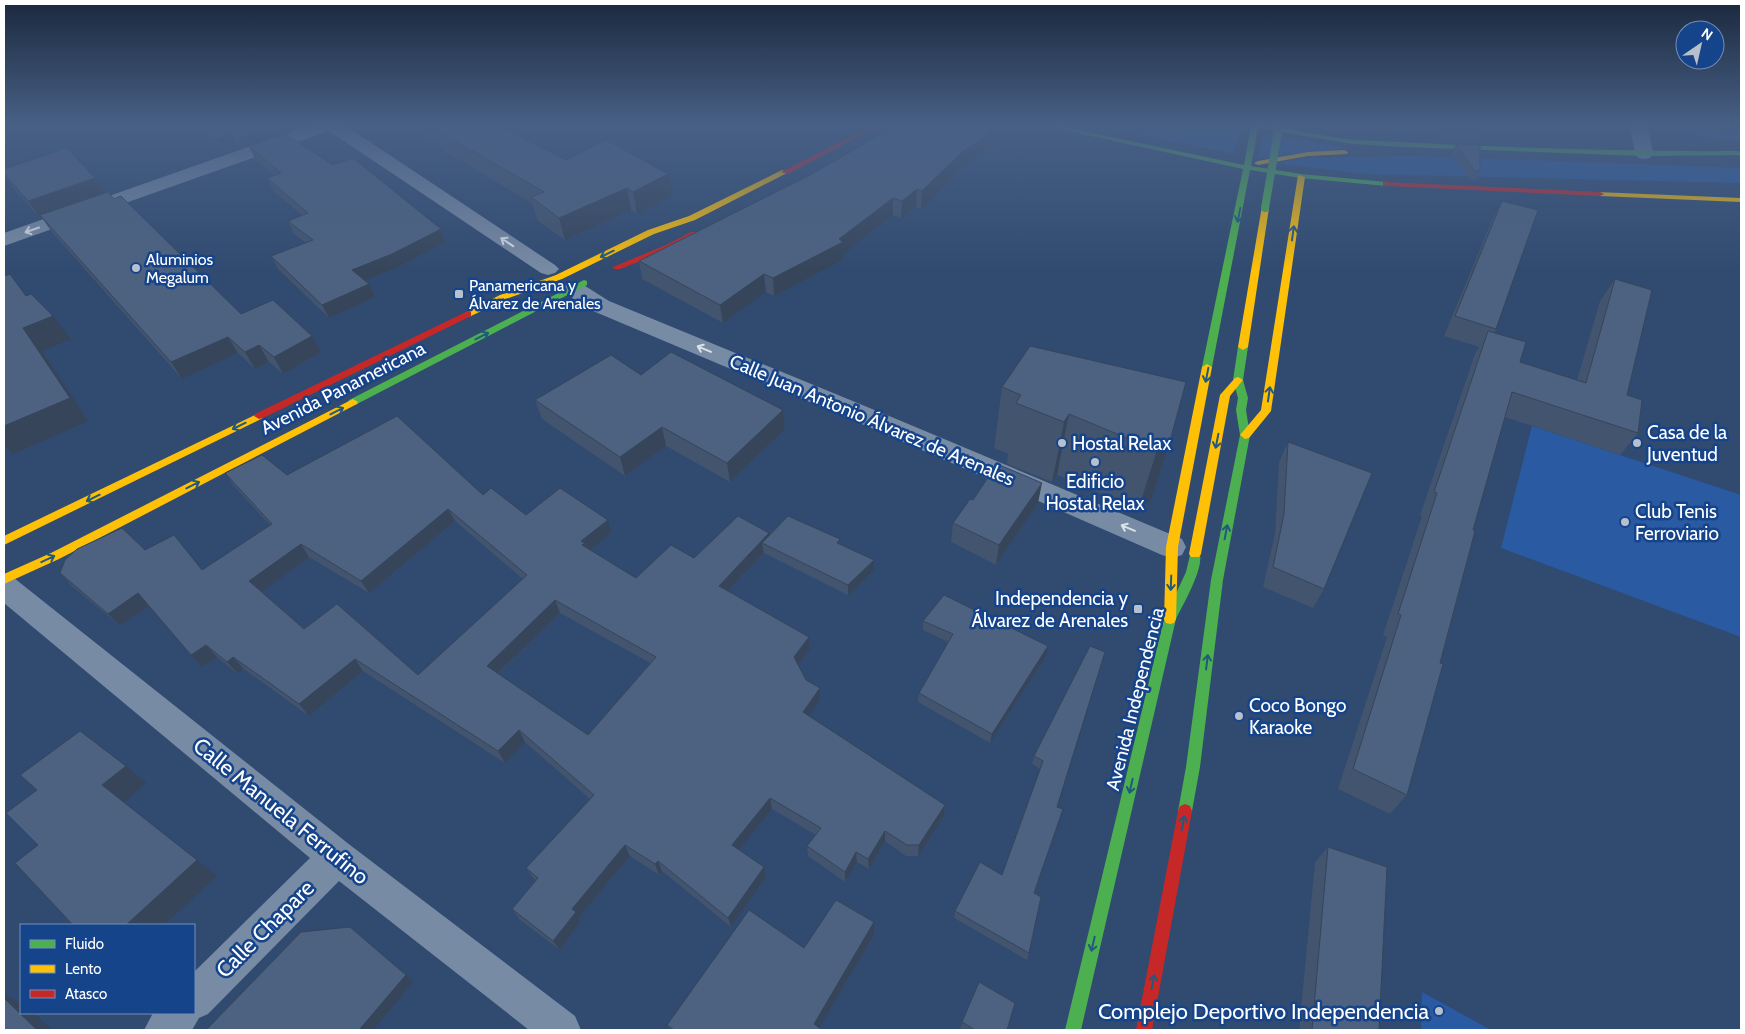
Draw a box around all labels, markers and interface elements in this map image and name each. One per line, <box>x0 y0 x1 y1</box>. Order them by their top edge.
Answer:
north arrow <box>1675 20 1725 70</box>
text: N <box>1698 24 1716 44</box>
one-way arrow <box>1233 207 1243 223</box>
one-way arrow <box>25 226 40 235</box>
one-way arrow <box>1288 226 1298 242</box>
one-way arrow <box>501 237 515 247</box>
one-way arrow <box>600 249 615 259</box>
place label: Aluminios Megalum <box>146 250 213 287</box>
marker: Aluminios Megalum <box>130 262 142 274</box>
place label: Panamericana y Álvarez de Arenales <box>469 276 601 313</box>
marker: Panamericana y Álvarez de Arenales <box>453 288 465 300</box>
one-way arrow <box>474 331 489 341</box>
street label: Avenida Panamericana <box>257 336 429 440</box>
one-way arrow <box>697 343 712 353</box>
street label: Calle Juan Antonio Álvarez de Arenales <box>726 348 1018 491</box>
one-way arrow <box>1202 366 1211 382</box>
one-way arrow <box>1264 387 1274 403</box>
one-way arrow <box>329 406 344 415</box>
place label: Casa de la Juventud <box>1646 421 1727 466</box>
one-way arrow <box>232 422 247 432</box>
place label: Hostal Relax <box>1072 432 1171 455</box>
one-way arrow <box>1211 433 1221 449</box>
marker: Hostal Relax <box>1056 437 1068 449</box>
marker: Casa de la Juventud <box>1631 437 1643 449</box>
marker: Edificio Hostal Relax <box>1089 456 1101 468</box>
place label: Edificio Hostal Relax <box>1045 470 1145 515</box>
one-way arrow <box>185 480 200 489</box>
one-way arrow <box>86 494 101 503</box>
place label: Club Tenis Ferroviario <box>1635 500 1719 545</box>
marker: Club Tenis Ferroviario <box>1619 516 1631 528</box>
one-way arrow <box>1121 523 1136 533</box>
one-way arrow <box>1222 525 1232 541</box>
one-way arrow <box>40 554 55 563</box>
one-way arrow <box>1167 575 1176 591</box>
place label: Independencia y Álvarez de Arenales <box>972 587 1128 632</box>
marker: Independencia y Álvarez de Arenales <box>1132 603 1144 615</box>
street label: Avenida Independencia <box>1101 605 1169 793</box>
one-way arrow <box>1202 654 1212 670</box>
place label: Coco Bongo Karaoke <box>1249 694 1346 739</box>
marker: Coco Bongo Karaoke <box>1233 710 1245 722</box>
street label: Calle Manuela Ferrufino <box>188 732 374 890</box>
one-way arrow <box>1126 778 1135 794</box>
one-way arrow <box>1179 815 1189 831</box>
street label: Calle Chapare <box>210 874 320 984</box>
legend <box>20 924 195 1014</box>
text: Fluido <box>65 935 104 953</box>
one-way arrow <box>1088 936 1097 952</box>
text: Lento <box>65 960 102 978</box>
one-way arrow <box>1149 975 1159 991</box>
text: Atasco <box>65 985 107 1003</box>
place label: Complejo Deportivo Independencia <box>1098 998 1429 1025</box>
marker: Complejo Deportivo Independencia <box>1433 1005 1445 1017</box>

